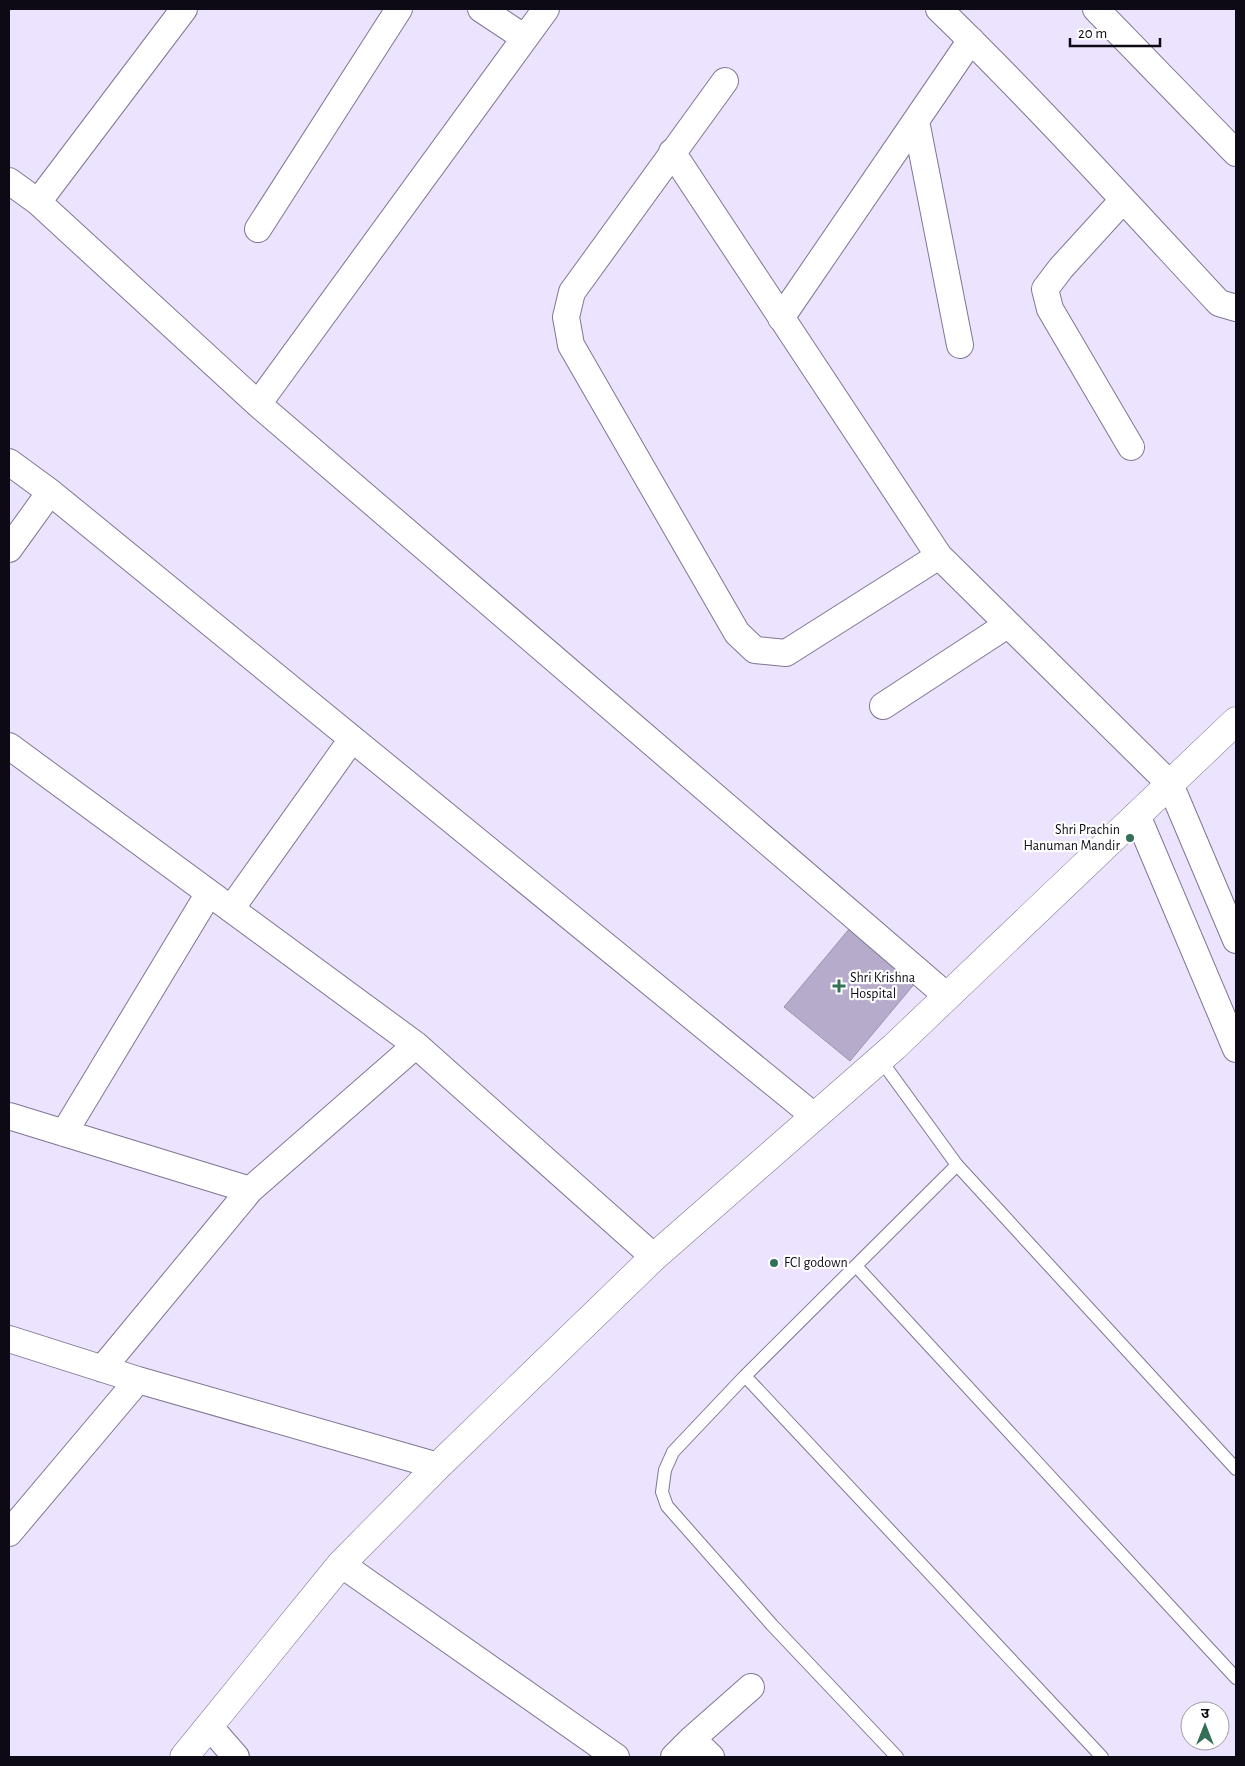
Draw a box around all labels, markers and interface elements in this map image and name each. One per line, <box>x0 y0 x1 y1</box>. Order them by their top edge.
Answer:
scale bar <box>1070 15 1160 47</box>
text: 20 m <box>1078 26 1107 41</box>
place label: Shri Prachin Hanuman Mandir <box>1023 823 1120 853</box>
marker: Shri Prachin Hanuman Mandir <box>1124 832 1136 844</box>
place label: Shri Krishna Hospital <box>850 971 916 1001</box>
marker: Shri Krishna Hospital <box>832 979 846 993</box>
place label: FCI godown <box>784 1256 848 1270</box>
marker: FCI godown <box>768 1257 780 1269</box>
north arrow <box>1180 1701 1230 1751</box>
text: उ <box>1201 1707 1210 1721</box>

